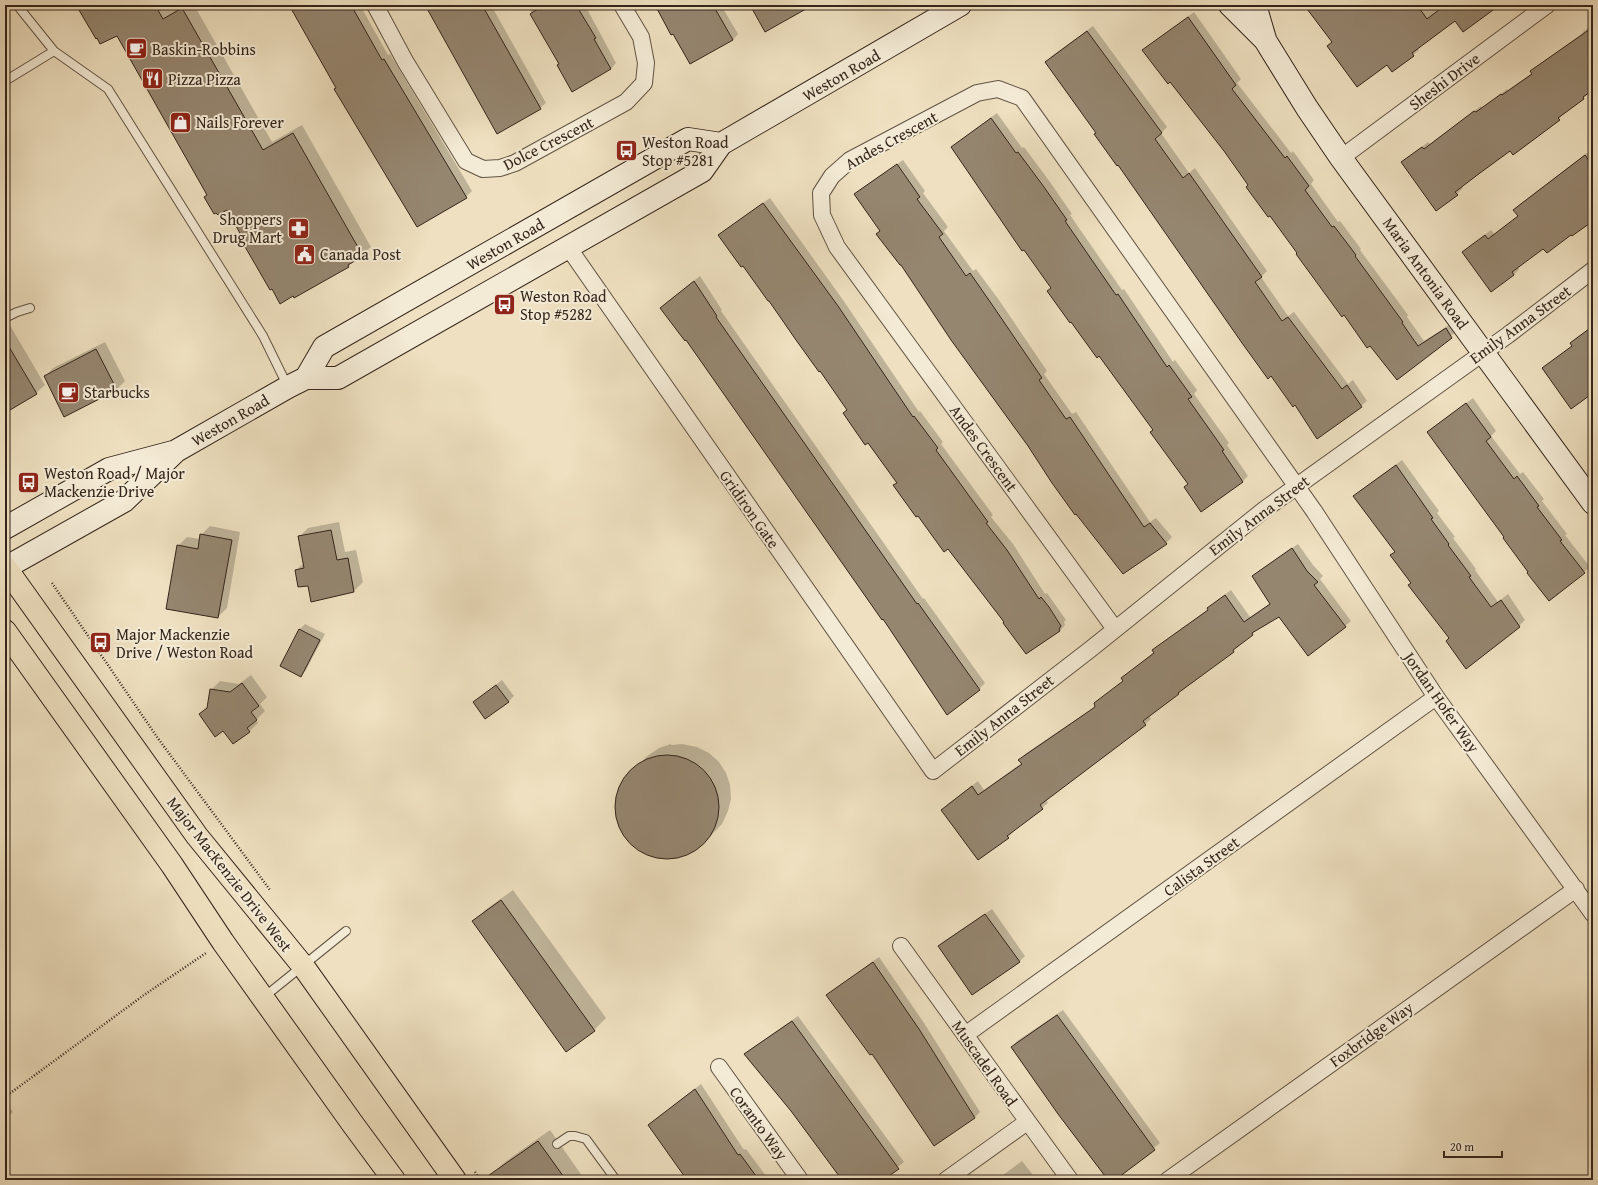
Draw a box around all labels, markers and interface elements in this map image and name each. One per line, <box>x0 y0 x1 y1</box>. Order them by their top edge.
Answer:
cafe icon: Baskin-Robbins <box>123 36 149 62</box>
place label: Baskin-Robbins <box>152 37 256 61</box>
street label: Weston Road <box>797 43 885 107</box>
street label: Sheshi Drive <box>1403 46 1485 116</box>
restaurant icon: Pizza Pizza <box>140 66 166 92</box>
place label: Pizza Pizza <box>168 67 241 91</box>
street label: Andes Crescent <box>840 104 942 175</box>
shop icon: Nails Forever <box>167 109 193 135</box>
place label: Nails Forever <box>196 110 284 134</box>
street label: Dolce Crescent <box>499 110 598 176</box>
place label: Weston Road Stop #5281 <box>642 130 729 172</box>
bus stop icon: Weston Road Stop #5281 <box>614 138 640 164</box>
place label: Shoppers Drug Mart <box>213 207 282 249</box>
street label: Weston Road <box>461 212 549 276</box>
street label: Maria Antonia Road <box>1377 212 1475 334</box>
pharmacy icon: Shoppers Drug Mart <box>285 215 311 241</box>
public building icon: Canada Post <box>292 241 318 267</box>
place label: Canada Post <box>320 242 402 266</box>
street label: Emily Anna Street <box>1464 279 1576 369</box>
place label: Weston Road Stop #5282 <box>520 284 607 326</box>
bus stop icon: Weston Road Stop #5282 <box>492 292 518 318</box>
cafe icon: Starbucks <box>55 379 81 405</box>
place label: Starbucks <box>84 380 150 404</box>
street label: Weston Road <box>186 388 274 452</box>
street label: Andes Crescent <box>944 399 1024 497</box>
place label: Weston Road / Major Mackenzie Drive <box>44 461 185 503</box>
street label: Gridiron Gate <box>714 465 786 553</box>
bus stop icon: Weston Road / Major Mackenzie Drive <box>15 469 41 495</box>
street label: Emily Anna Street <box>1204 469 1315 561</box>
place label: Major Mackenzie Drive / Weston Road <box>116 622 254 664</box>
bus stop icon: Major Mackenzie Drive / Weston Road <box>88 630 114 656</box>
street label: Jordan Hofer Way <box>1397 645 1486 757</box>
street label: Emily Anna Street <box>949 668 1059 762</box>
street label: Major MacKenzie Drive West <box>162 791 299 957</box>
street label: Calista Street <box>1158 830 1244 902</box>
street label: Foxbridge Way <box>1324 995 1418 1073</box>
street label: Muscadel Road <box>946 1015 1024 1111</box>
street label: Coranto Way <box>724 1081 794 1165</box>
scale bar <box>1444 1133 1502 1159</box>
text: 20 m <box>1450 1138 1474 1155</box>

